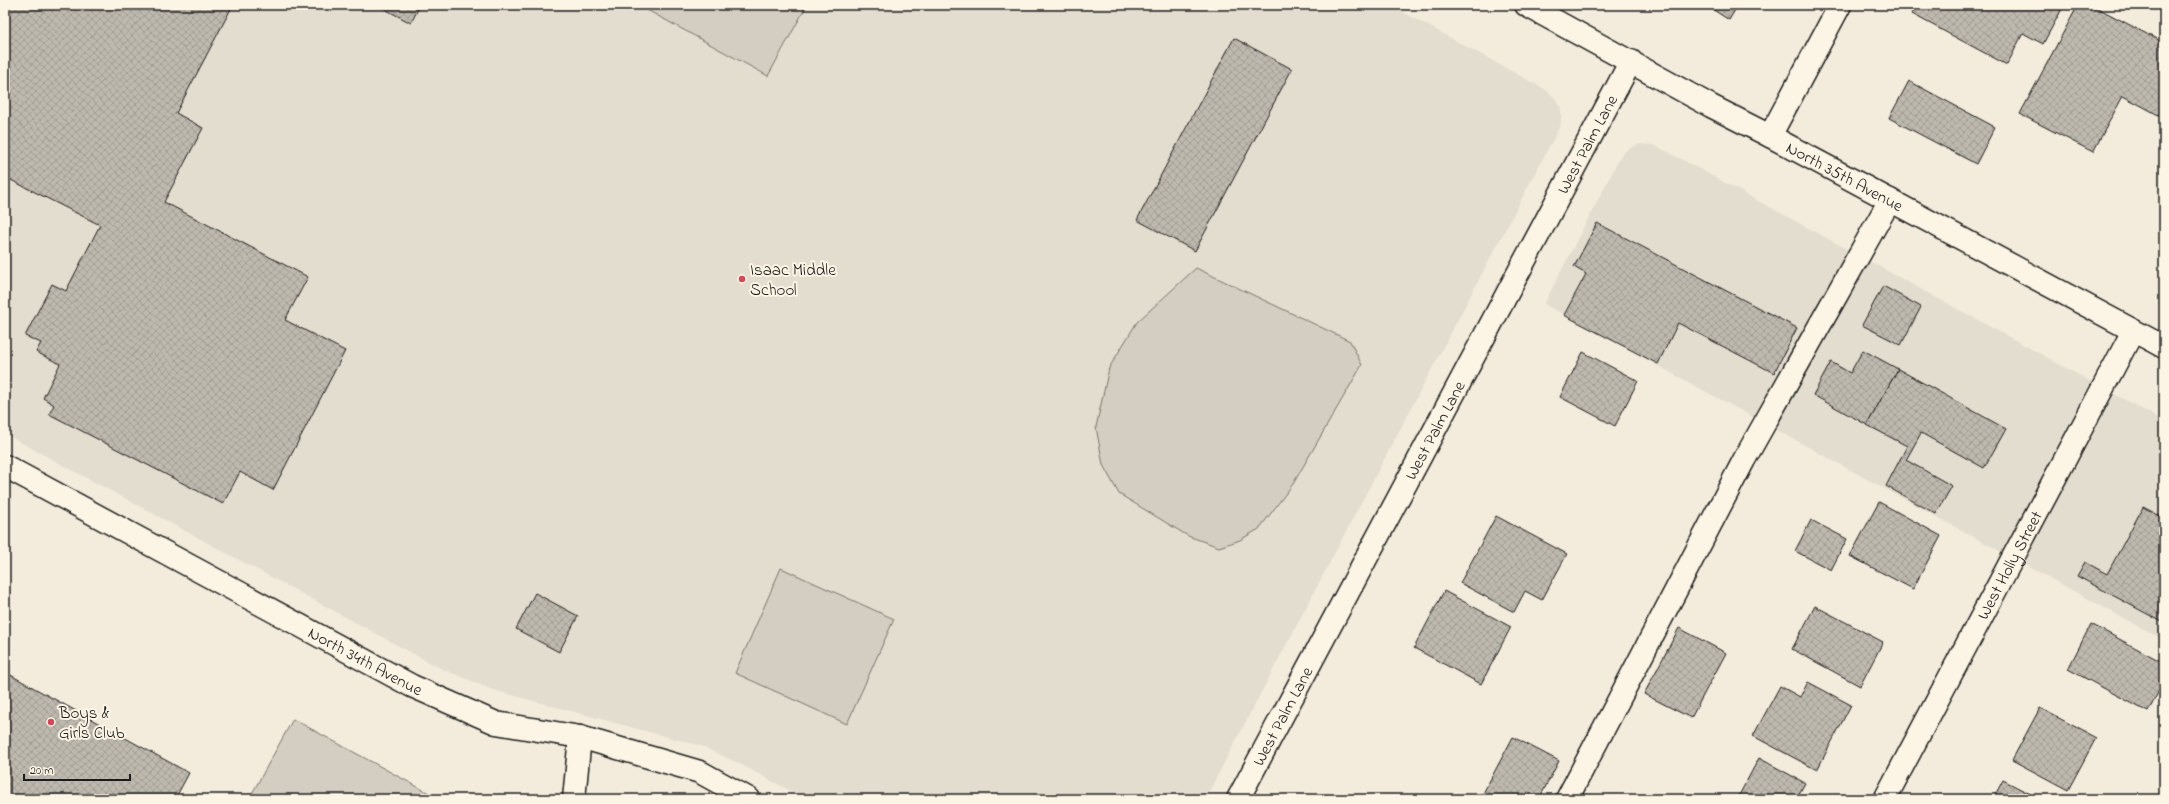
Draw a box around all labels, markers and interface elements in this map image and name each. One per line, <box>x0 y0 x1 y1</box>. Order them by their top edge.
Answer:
street label: West Palm Lane <box>1551 90 1625 199</box>
street label: North 35th Avenue <box>1781 136 1908 219</box>
place label: Isaac Middle School <box>750 258 836 303</box>
marker: Isaac Middle School <box>737 274 747 284</box>
street label: West Palm Lane <box>1399 376 1473 485</box>
street label: West Holly Street <box>1971 506 2050 624</box>
street label: North 34th Avenue <box>303 621 427 703</box>
street label: West Palm Lane <box>1247 662 1320 771</box>
place label: Boys & Girls Club <box>58 701 125 746</box>
marker: Boys & Girls Club <box>46 717 56 727</box>
scale bar <box>24 756 130 782</box>
text: 20 m <box>30 762 53 780</box>

